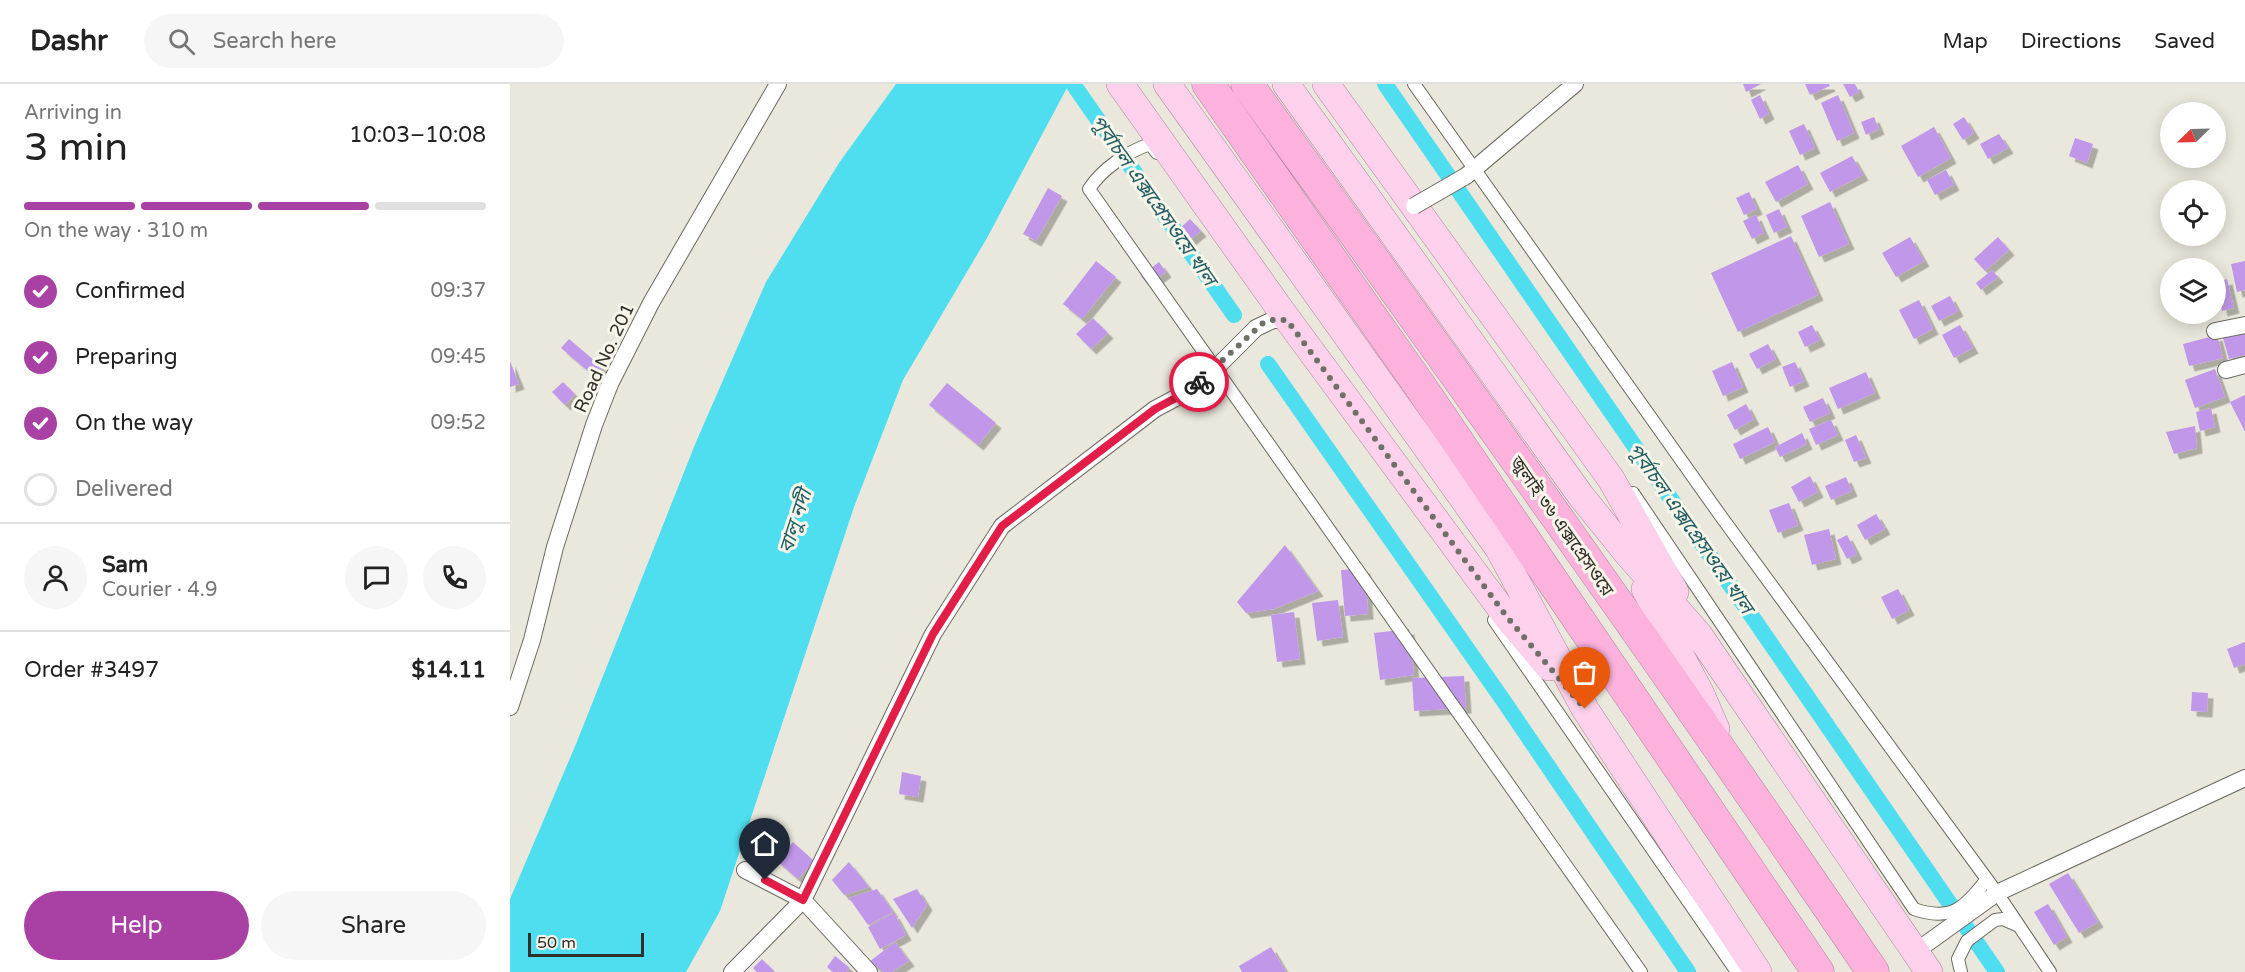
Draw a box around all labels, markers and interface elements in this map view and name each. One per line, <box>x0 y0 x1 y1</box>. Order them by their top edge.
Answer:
search box <box>144 14 564 68</box>
text: Dashr <box>30 24 108 58</box>
icon: search <box>165 25 198 58</box>
text: Search here <box>213 28 336 54</box>
text: Map <box>1942 29 1988 54</box>
text: Directions <box>2021 29 2121 54</box>
text: Saved <box>2154 29 2215 54</box>
text: Arriving in <box>24 101 122 125</box>
north arrow <box>2160 102 2226 168</box>
map controls <box>2160 102 2226 324</box>
water label: পূর্বাচল এক্সপ্রেসওয়ে খাল <box>1085 110 1224 293</box>
text: 10:03–10:08 <box>349 122 486 148</box>
text: 3 min <box>24 124 128 171</box>
button: locate <box>2160 180 2226 246</box>
text: On the way · 310 m <box>24 219 208 243</box>
button: layers <box>2160 258 2226 324</box>
icon: check <box>24 275 57 308</box>
text: Confirmed <box>75 278 185 304</box>
text: 09:37 <box>431 279 486 303</box>
street label: Road No. 201 <box>569 300 639 416</box>
icon: check <box>24 341 57 374</box>
text: Preparing <box>75 344 178 370</box>
text: 09:45 <box>431 345 486 369</box>
courier <box>1169 352 1229 412</box>
icon: bike <box>1183 366 1216 399</box>
icon: check <box>24 407 57 440</box>
text: On the way <box>75 410 193 436</box>
text: 09:52 <box>431 411 486 435</box>
water label: পূর্বাচল এক্সপ্রেসওয়ে খাল <box>1622 438 1761 621</box>
street label: জুলাই ৩৬ এক্সপ্রেসওয়ে <box>1505 451 1619 601</box>
text: Delivered <box>75 476 173 502</box>
water label: বালু নদী <box>773 483 819 556</box>
button: person <box>24 546 87 609</box>
button: chat <box>345 546 408 609</box>
button: phone <box>423 546 486 609</box>
text: Sam <box>102 552 148 578</box>
text: Courier · 4.9 <box>102 578 217 602</box>
pin <box>1559 647 1610 709</box>
icon: bag <box>1568 656 1601 689</box>
text: Order #3497 <box>24 657 159 683</box>
text: $14.11 <box>411 657 486 683</box>
pin <box>739 818 790 880</box>
icon: home <box>748 827 781 860</box>
button: Help <box>24 891 249 960</box>
button: Share <box>261 891 486 960</box>
scale bar <box>528 930 644 958</box>
text: 50 m <box>537 933 576 953</box>

